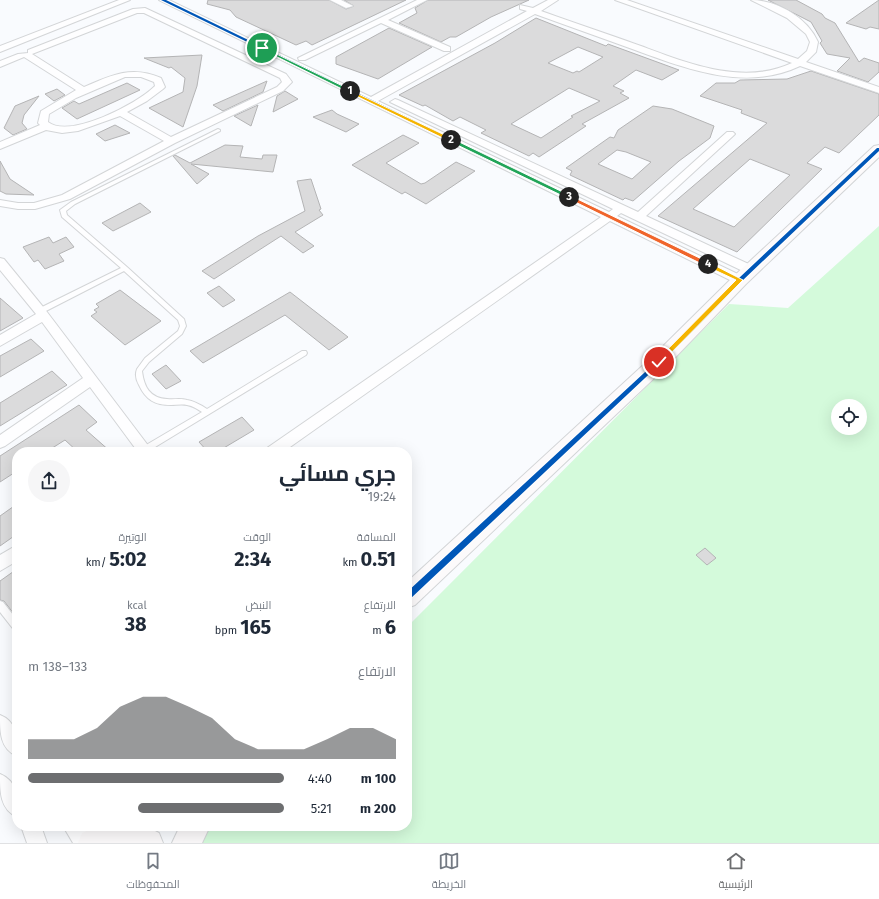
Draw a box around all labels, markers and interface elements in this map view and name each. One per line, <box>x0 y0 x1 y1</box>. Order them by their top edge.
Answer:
pin <box>245 31 279 65</box>
icon: arrive <box>251 37 273 59</box>
pin: 1 <box>340 81 360 101</box>
text: 1 <box>347 84 353 97</box>
pin: 2 <box>441 130 461 150</box>
text: 2 <box>448 133 454 146</box>
pin: 3 <box>559 187 579 207</box>
text: 3 <box>566 190 572 203</box>
pin: 4 <box>698 254 718 274</box>
text: 4 <box>705 257 711 270</box>
pin <box>642 345 676 379</box>
icon: check <box>648 351 670 373</box>
map controls <box>831 399 867 435</box>
button: locate <box>831 399 867 435</box>
button: share <box>28 460 70 502</box>
text: جري مسائي <box>279 460 396 487</box>
text: 19:24 <box>367 489 396 504</box>
text: الوتيرة <box>118 531 147 544</box>
text: الوقت <box>243 531 271 544</box>
text: المسافة <box>357 531 396 544</box>
text: 5:02 <box>109 547 147 571</box>
text: 2:34 <box>234 547 271 571</box>
text: 0.51 <box>360 547 396 571</box>
text: /km <box>86 556 109 569</box>
text: km <box>342 556 360 569</box>
text: kcal <box>127 599 147 612</box>
text: النبض <box>245 599 271 612</box>
text: الارتفاع <box>364 599 396 612</box>
text: 38 <box>125 612 147 636</box>
text: 165 <box>240 615 271 639</box>
text: 6 <box>385 615 396 639</box>
text: bpm <box>215 624 240 637</box>
text: m <box>372 624 385 637</box>
text: 133–138 m <box>28 659 87 674</box>
text: الارتفاع <box>358 664 396 679</box>
text: 4:40 <box>308 771 332 786</box>
text: 100 m <box>361 771 396 786</box>
text: 5:21 <box>311 801 332 816</box>
text: 200 m <box>360 801 396 816</box>
tab: المحفوظات <box>126 850 180 894</box>
tab: الخريطة <box>432 850 466 894</box>
tab: الرئيسية <box>718 850 753 894</box>

